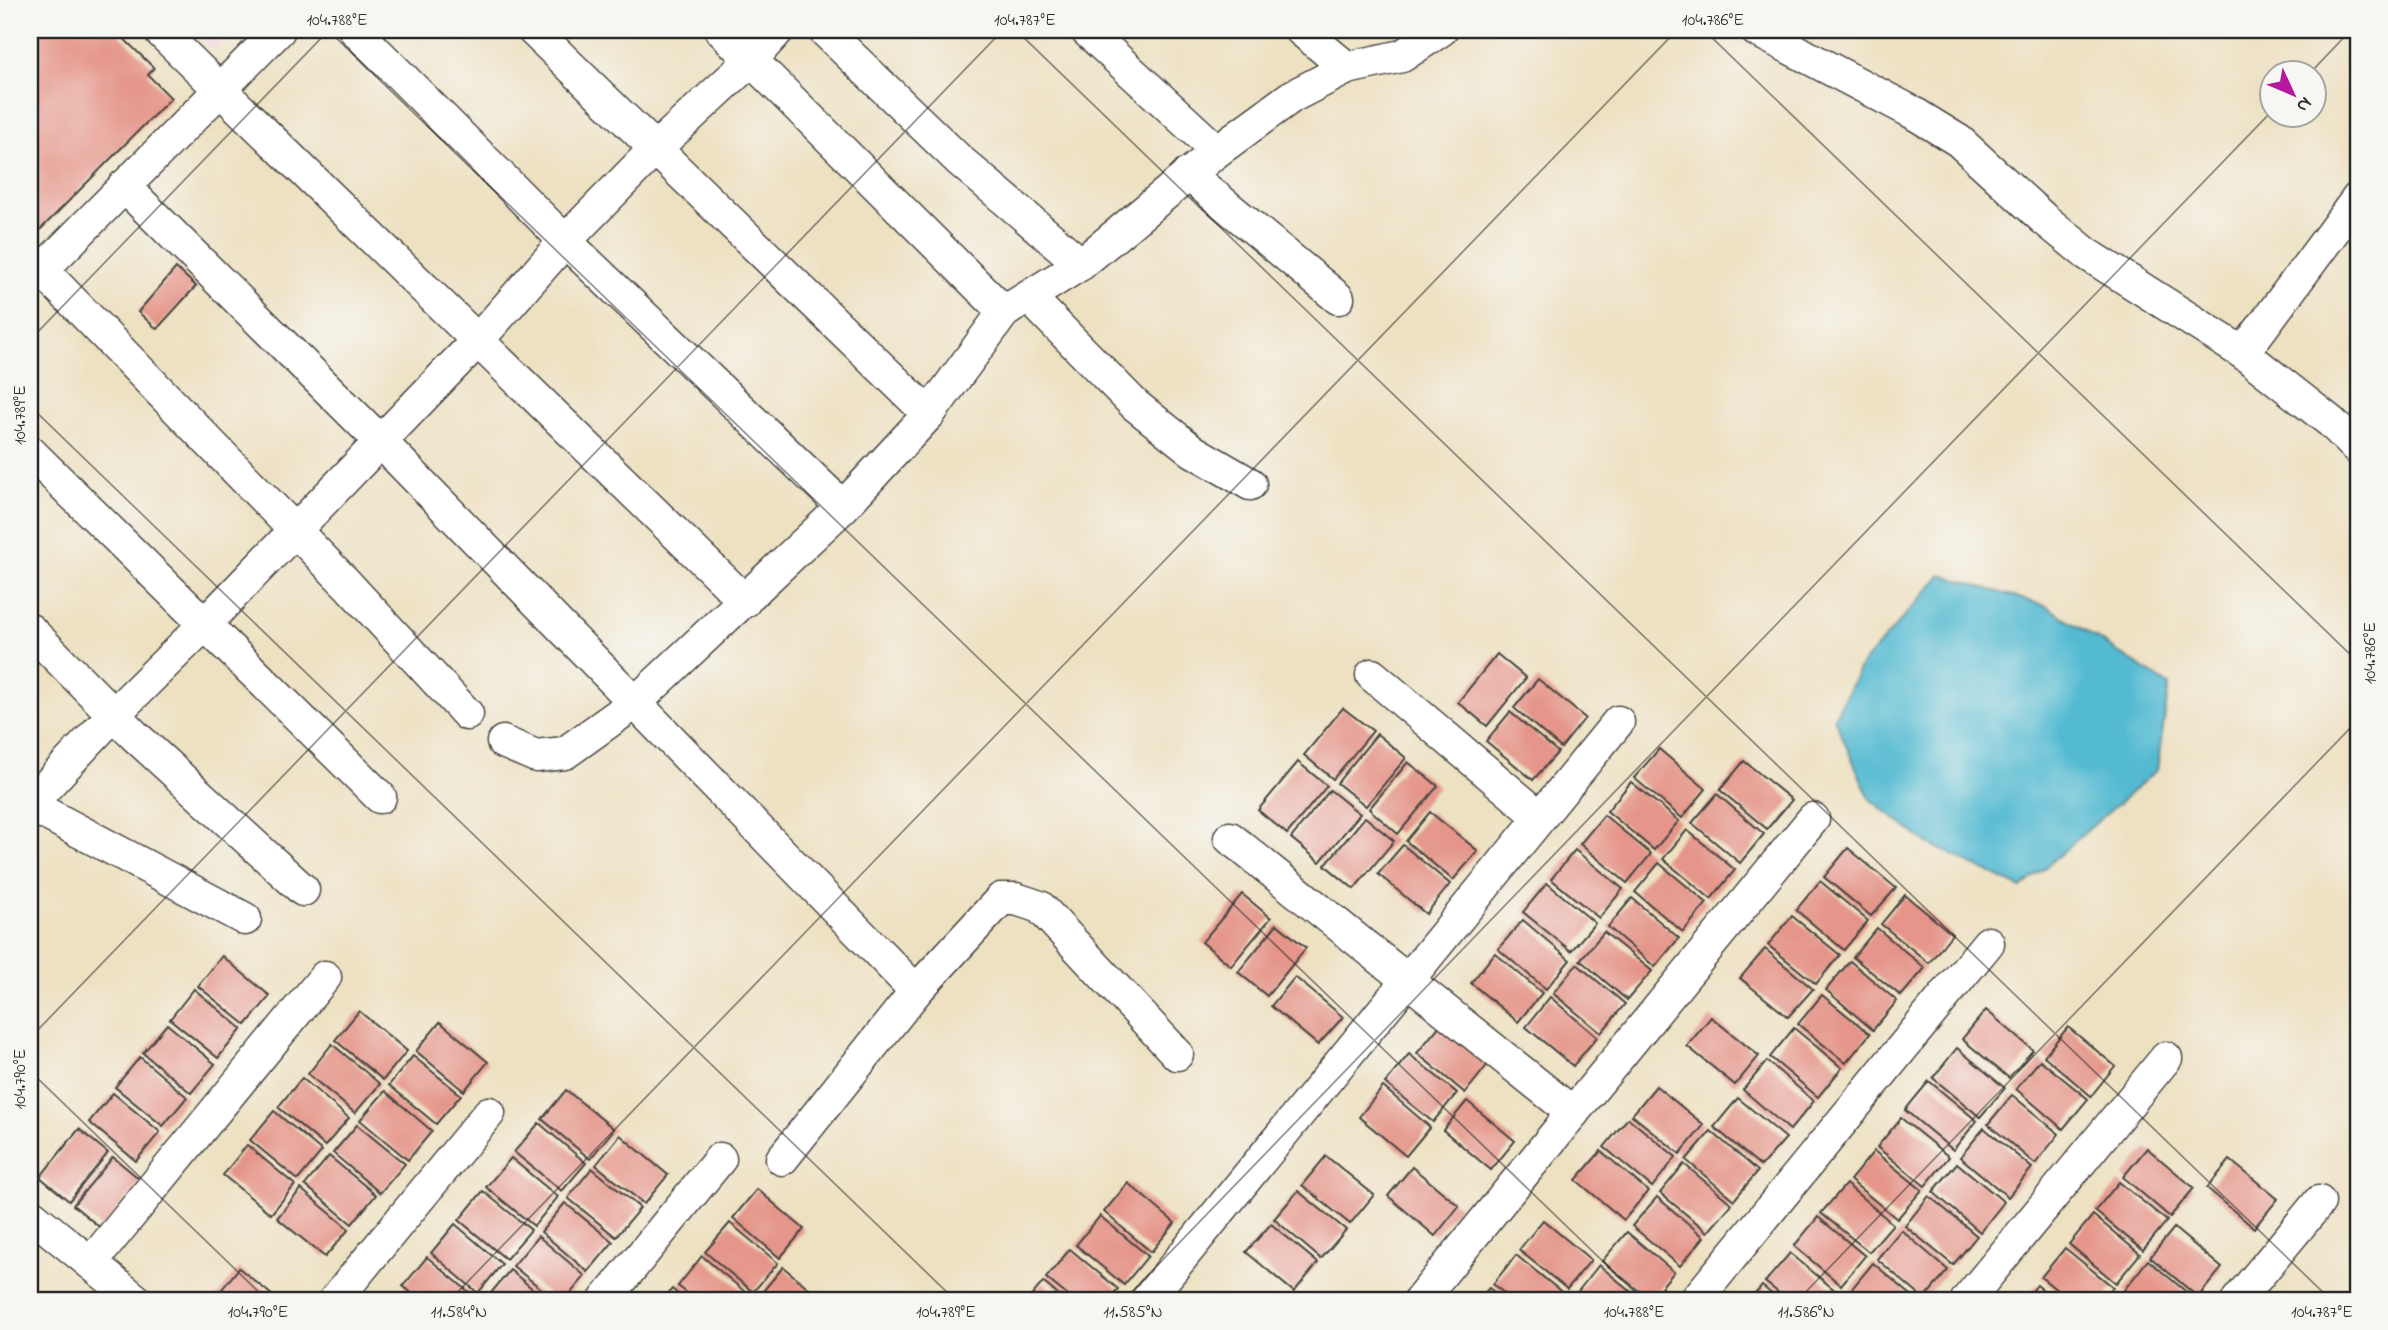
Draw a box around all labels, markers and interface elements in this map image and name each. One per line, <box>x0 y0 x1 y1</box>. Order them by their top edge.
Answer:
text: 104.788°E <box>306 8 368 34</box>
text: 104.787°E <box>994 8 1056 34</box>
text: 104.786°E <box>1682 8 1744 34</box>
north arrow <box>2258 60 2328 130</box>
text: N <box>2289 90 2318 118</box>
text: 104.789°E <box>8 385 34 445</box>
text: 104.786°E <box>2358 622 2384 684</box>
text: 104.790°E <box>8 1048 34 1109</box>
text: 104.790°E <box>228 1300 289 1326</box>
text: 11.584°N <box>431 1300 487 1326</box>
text: 104.789°E <box>916 1300 976 1326</box>
text: 11.585°N <box>1103 1300 1163 1326</box>
text: 104.788°E <box>1603 1300 1665 1326</box>
text: 11.586°N <box>1777 1300 1835 1326</box>
text: 104.787°E <box>2291 1300 2353 1326</box>

